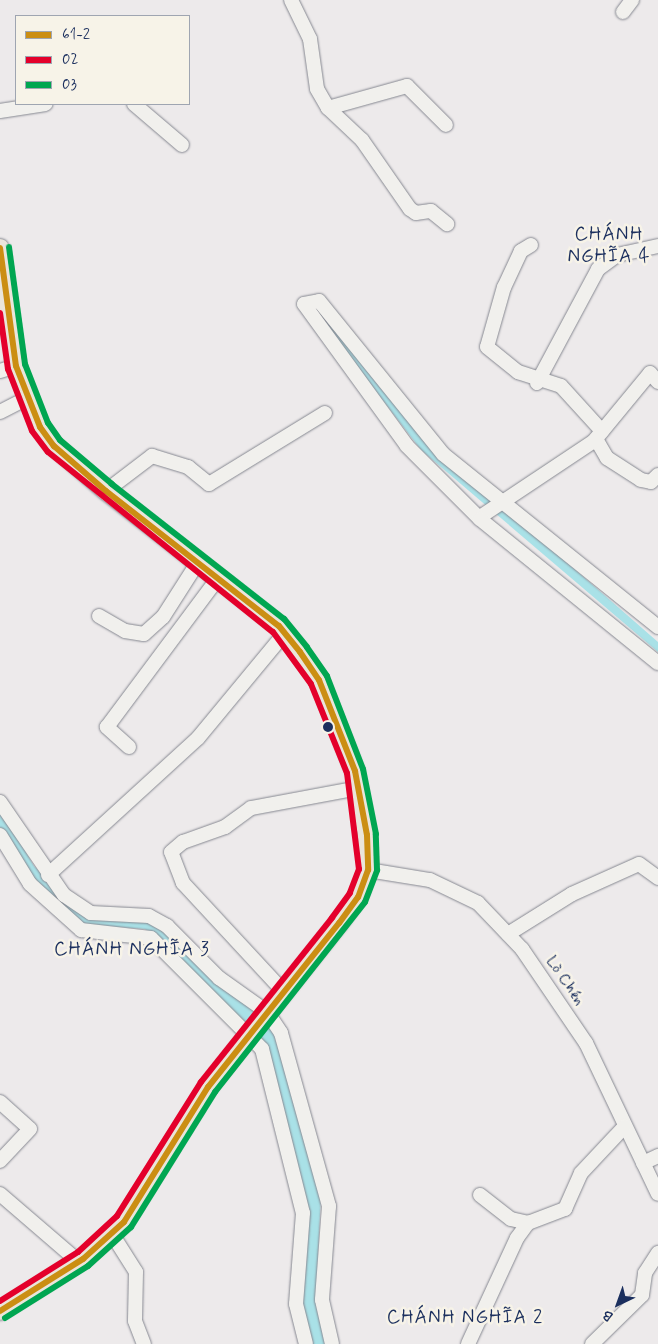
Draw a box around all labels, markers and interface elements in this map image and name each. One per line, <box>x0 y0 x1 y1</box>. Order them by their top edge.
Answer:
legend <box>15 15 190 105</box>
text: 61-2 <box>62 25 90 45</box>
text: 02 <box>62 50 78 70</box>
text: 03 <box>62 75 77 95</box>
district label: CHÁNH NGHĨA 4 <box>566 224 652 268</box>
unlabelled marker <box>323 722 333 732</box>
district label: CHÁNH NGHĨA 3 <box>54 939 210 961</box>
street label: Lò Chén <box>541 952 589 1010</box>
north arrow <box>593 1279 643 1329</box>
text: B <box>599 1305 617 1325</box>
district label: CHÁNH NGHĨA 2 <box>387 1307 543 1329</box>

